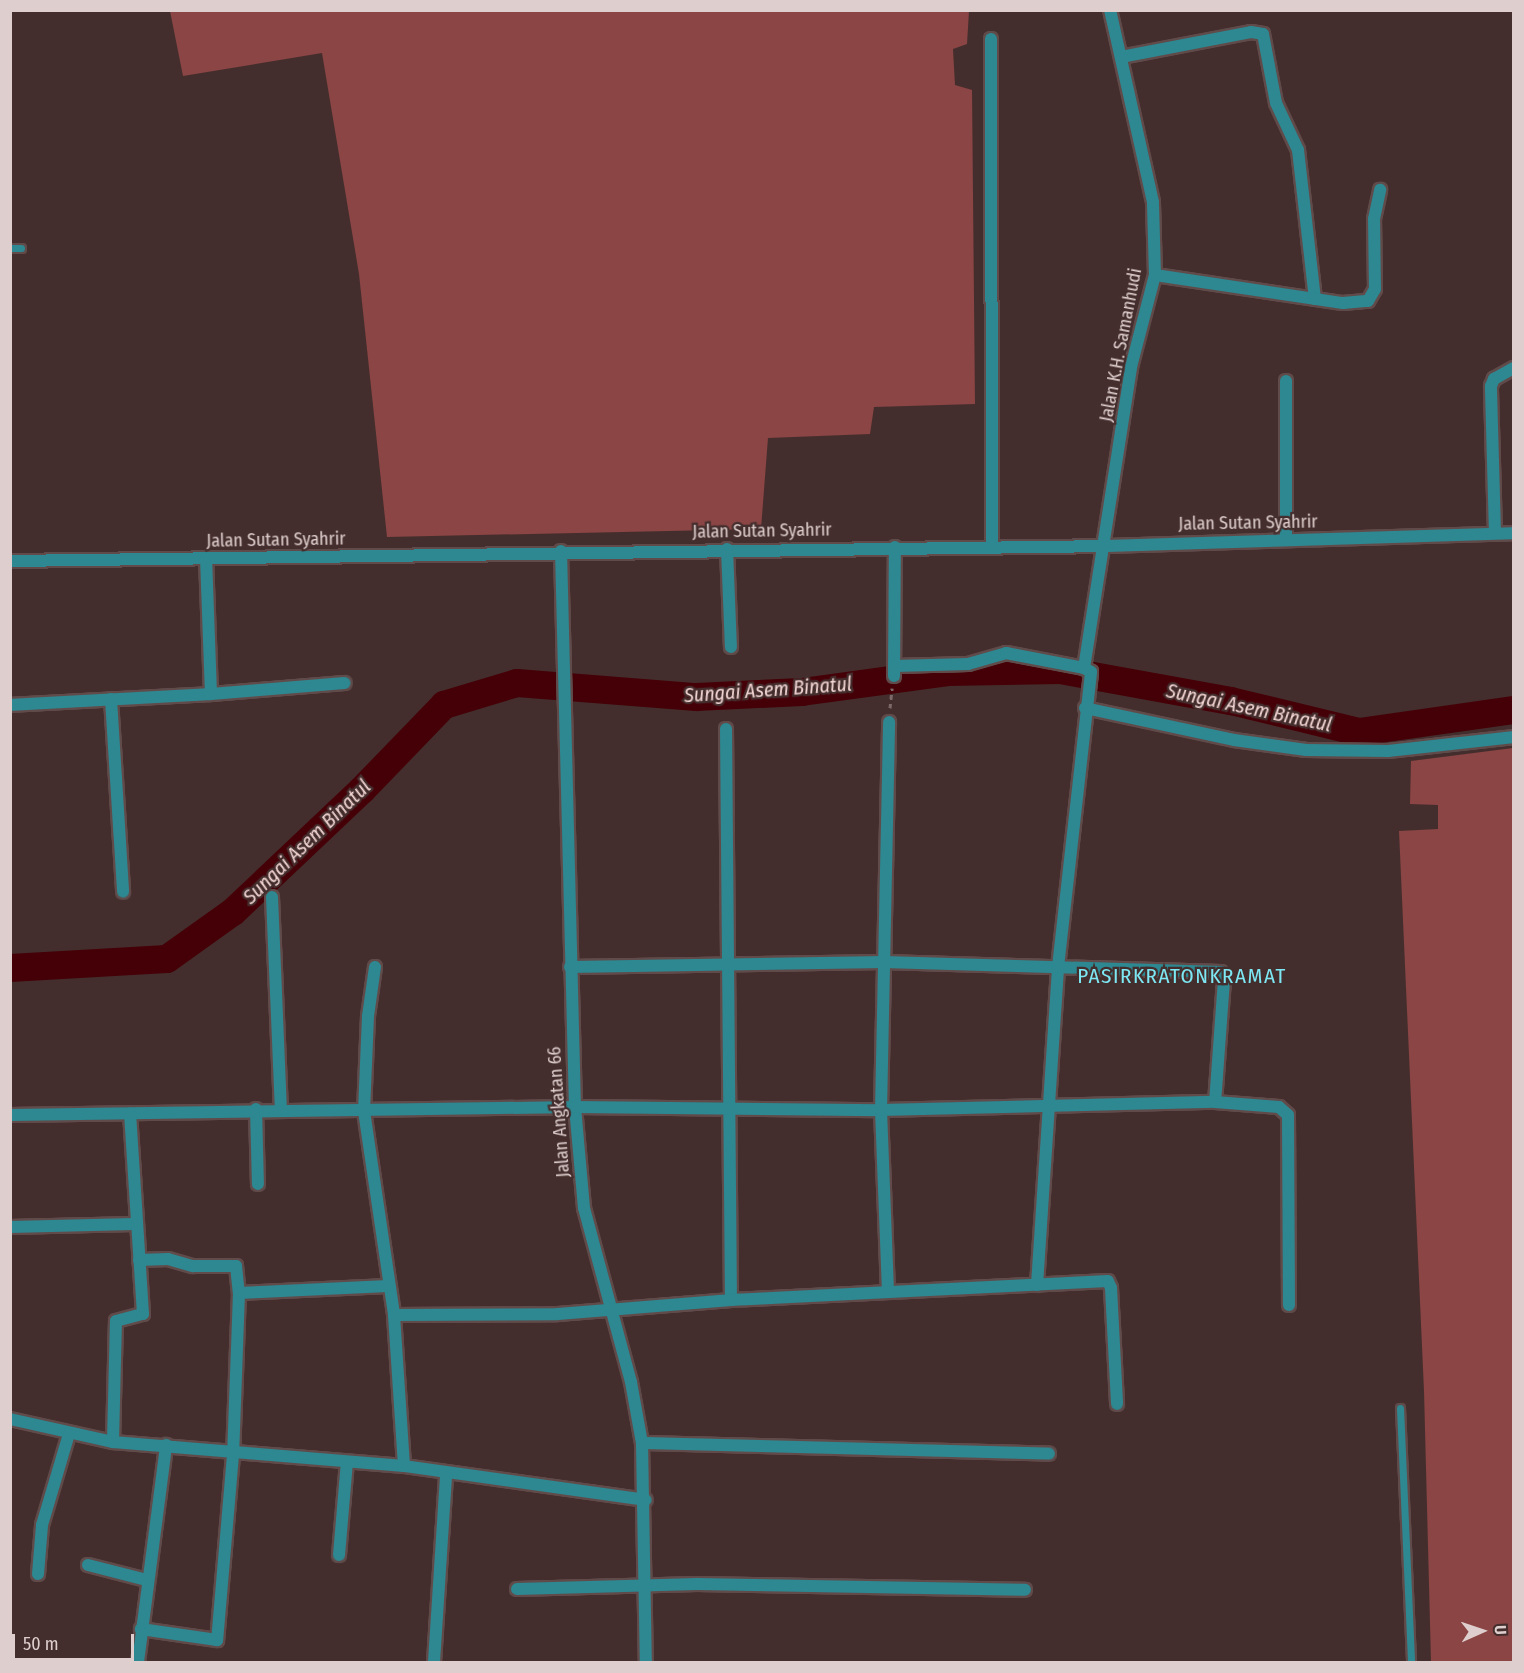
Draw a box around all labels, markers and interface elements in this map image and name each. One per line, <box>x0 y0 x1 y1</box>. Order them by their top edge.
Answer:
street label: Jalan K.H. Samanhudi <box>1096 266 1146 424</box>
street label: Jalan Sutan Syahrir <box>1178 511 1318 535</box>
street label: Jalan Sutan Syahrir <box>692 519 832 543</box>
street label: Jalan Sutan Syahrir <box>206 528 346 552</box>
water label: Sungai Asem Binatul <box>683 672 853 708</box>
water label: Sungai Asem Binatul <box>1164 679 1334 737</box>
water label: Sungai Asem Binatul <box>238 775 376 909</box>
district label: PASIRKRATONKRAMAT <box>1077 963 1287 989</box>
street label: Jalan Angkatan 66 <box>544 1046 574 1178</box>
north arrow <box>1452 1601 1512 1661</box>
scale bar <box>15 1622 136 1660</box>
text: U <box>1491 1625 1510 1635</box>
text: 50 m <box>23 1633 59 1655</box>

